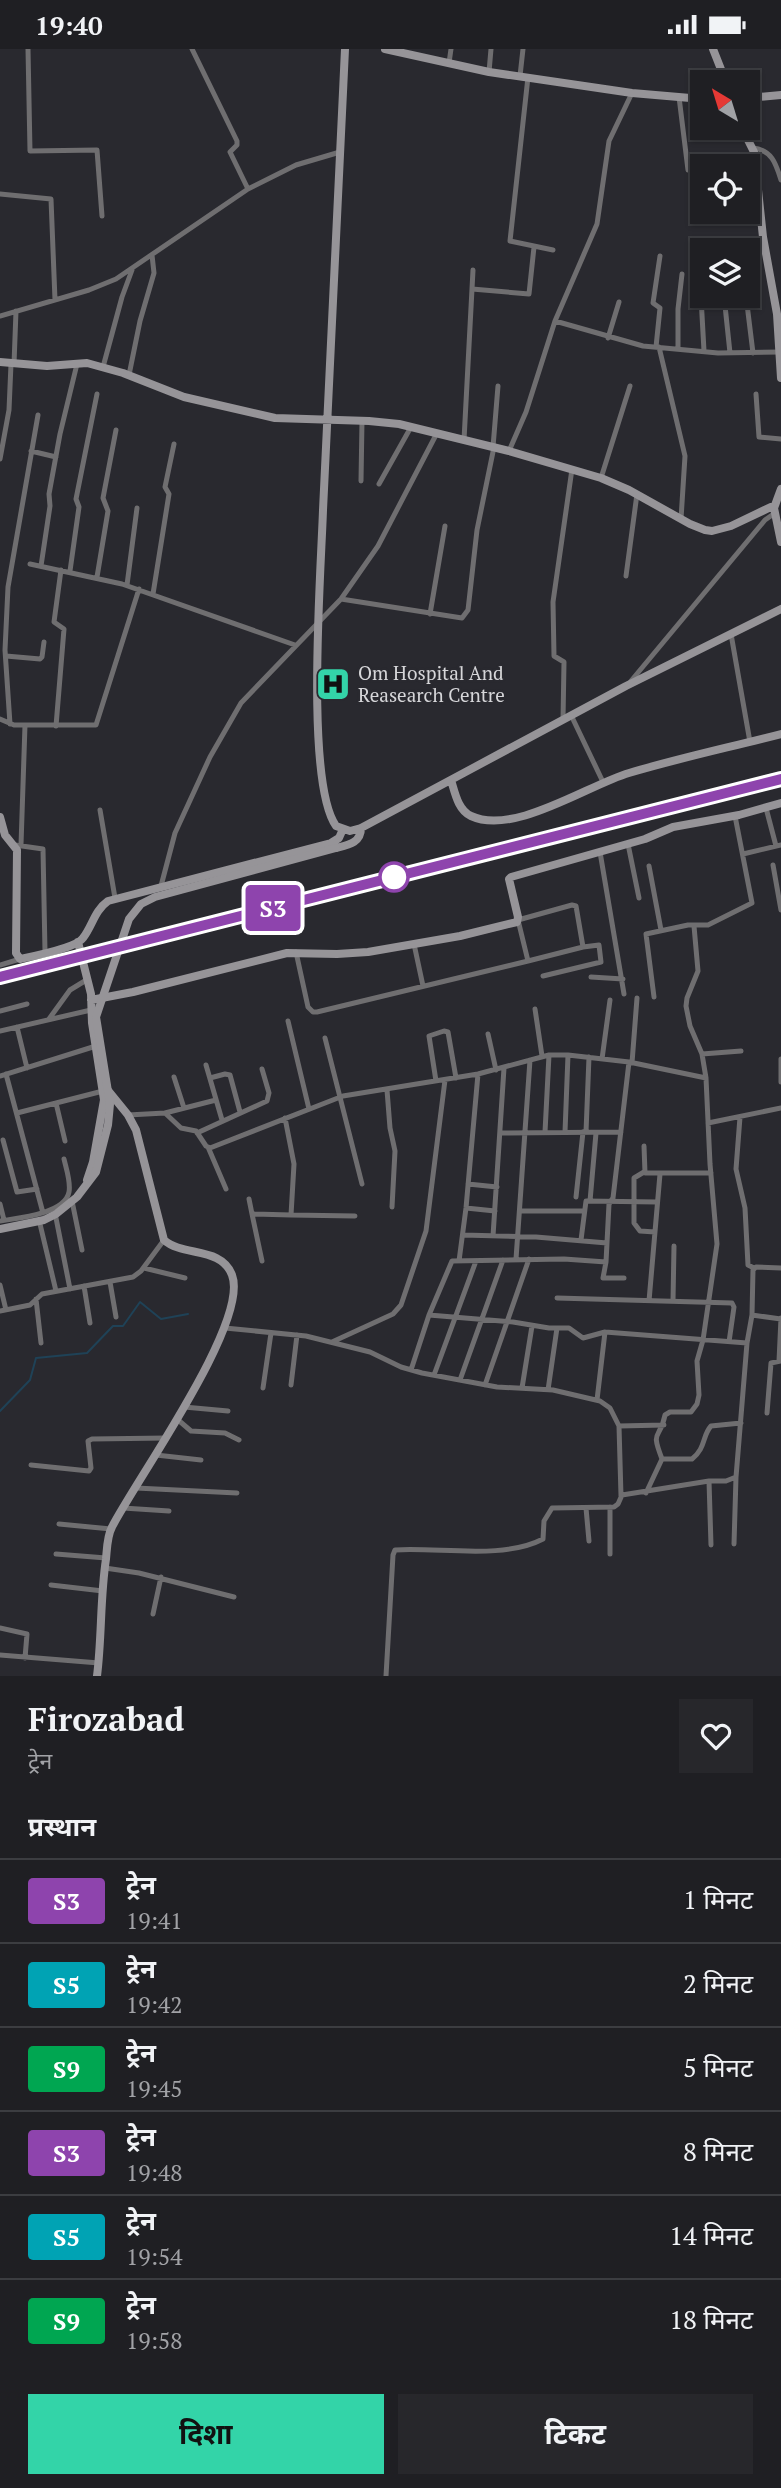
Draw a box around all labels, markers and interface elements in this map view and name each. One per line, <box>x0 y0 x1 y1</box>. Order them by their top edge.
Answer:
text: 19:40 <box>35 8 103 42</box>
north arrow <box>690 70 760 140</box>
map controls <box>690 70 760 308</box>
button: locate <box>690 154 760 224</box>
button: layers <box>690 238 760 308</box>
place label: Om Hospital And Reasearch Centre <box>358 660 505 707</box>
hospital icon: Om Hospital And Reasearch Centre <box>314 665 352 703</box>
unlabelled marker <box>379 862 409 892</box>
line badge: S3 <box>242 885 304 931</box>
text: S3 <box>260 892 286 924</box>
text: Firozabad <box>28 1697 184 1740</box>
button: heart <box>679 1699 753 1773</box>
text: ट्रेन <box>28 1745 52 1776</box>
text: प्रस्थान <box>28 1809 96 1843</box>
text: ट्रेन <box>126 1867 156 1901</box>
text: 1 मिनट <box>683 1882 753 1916</box>
text: S3 <box>53 1885 80 1917</box>
text: 19:41 <box>126 1905 183 1936</box>
text: ट्रेन <box>126 1951 156 1985</box>
text: 2 मिनट <box>683 1966 753 2000</box>
text: S5 <box>53 1969 80 2001</box>
text: 19:42 <box>126 1989 183 2020</box>
text: ट्रेन <box>126 2035 156 2069</box>
text: 5 मिनट <box>683 2050 753 2084</box>
text: S9 <box>53 2053 80 2085</box>
text: 19:45 <box>126 2073 183 2104</box>
text: ट्रेन <box>126 2119 156 2153</box>
text: 8 मिनट <box>683 2134 753 2168</box>
text: S3 <box>53 2137 80 2169</box>
text: 19:48 <box>126 2157 183 2188</box>
text: ट्रेन <box>126 2203 156 2237</box>
text: 14 मिनट <box>669 2218 753 2252</box>
text: S5 <box>53 2221 80 2253</box>
text: 19:54 <box>126 2241 183 2272</box>
text: ट्रेन <box>126 2287 156 2321</box>
text: 18 मिनट <box>669 2302 753 2336</box>
text: S9 <box>53 2305 80 2337</box>
text: 19:58 <box>126 2325 183 2356</box>
button: दिशा <box>28 2394 384 2474</box>
button: टिकट <box>398 2394 753 2474</box>

